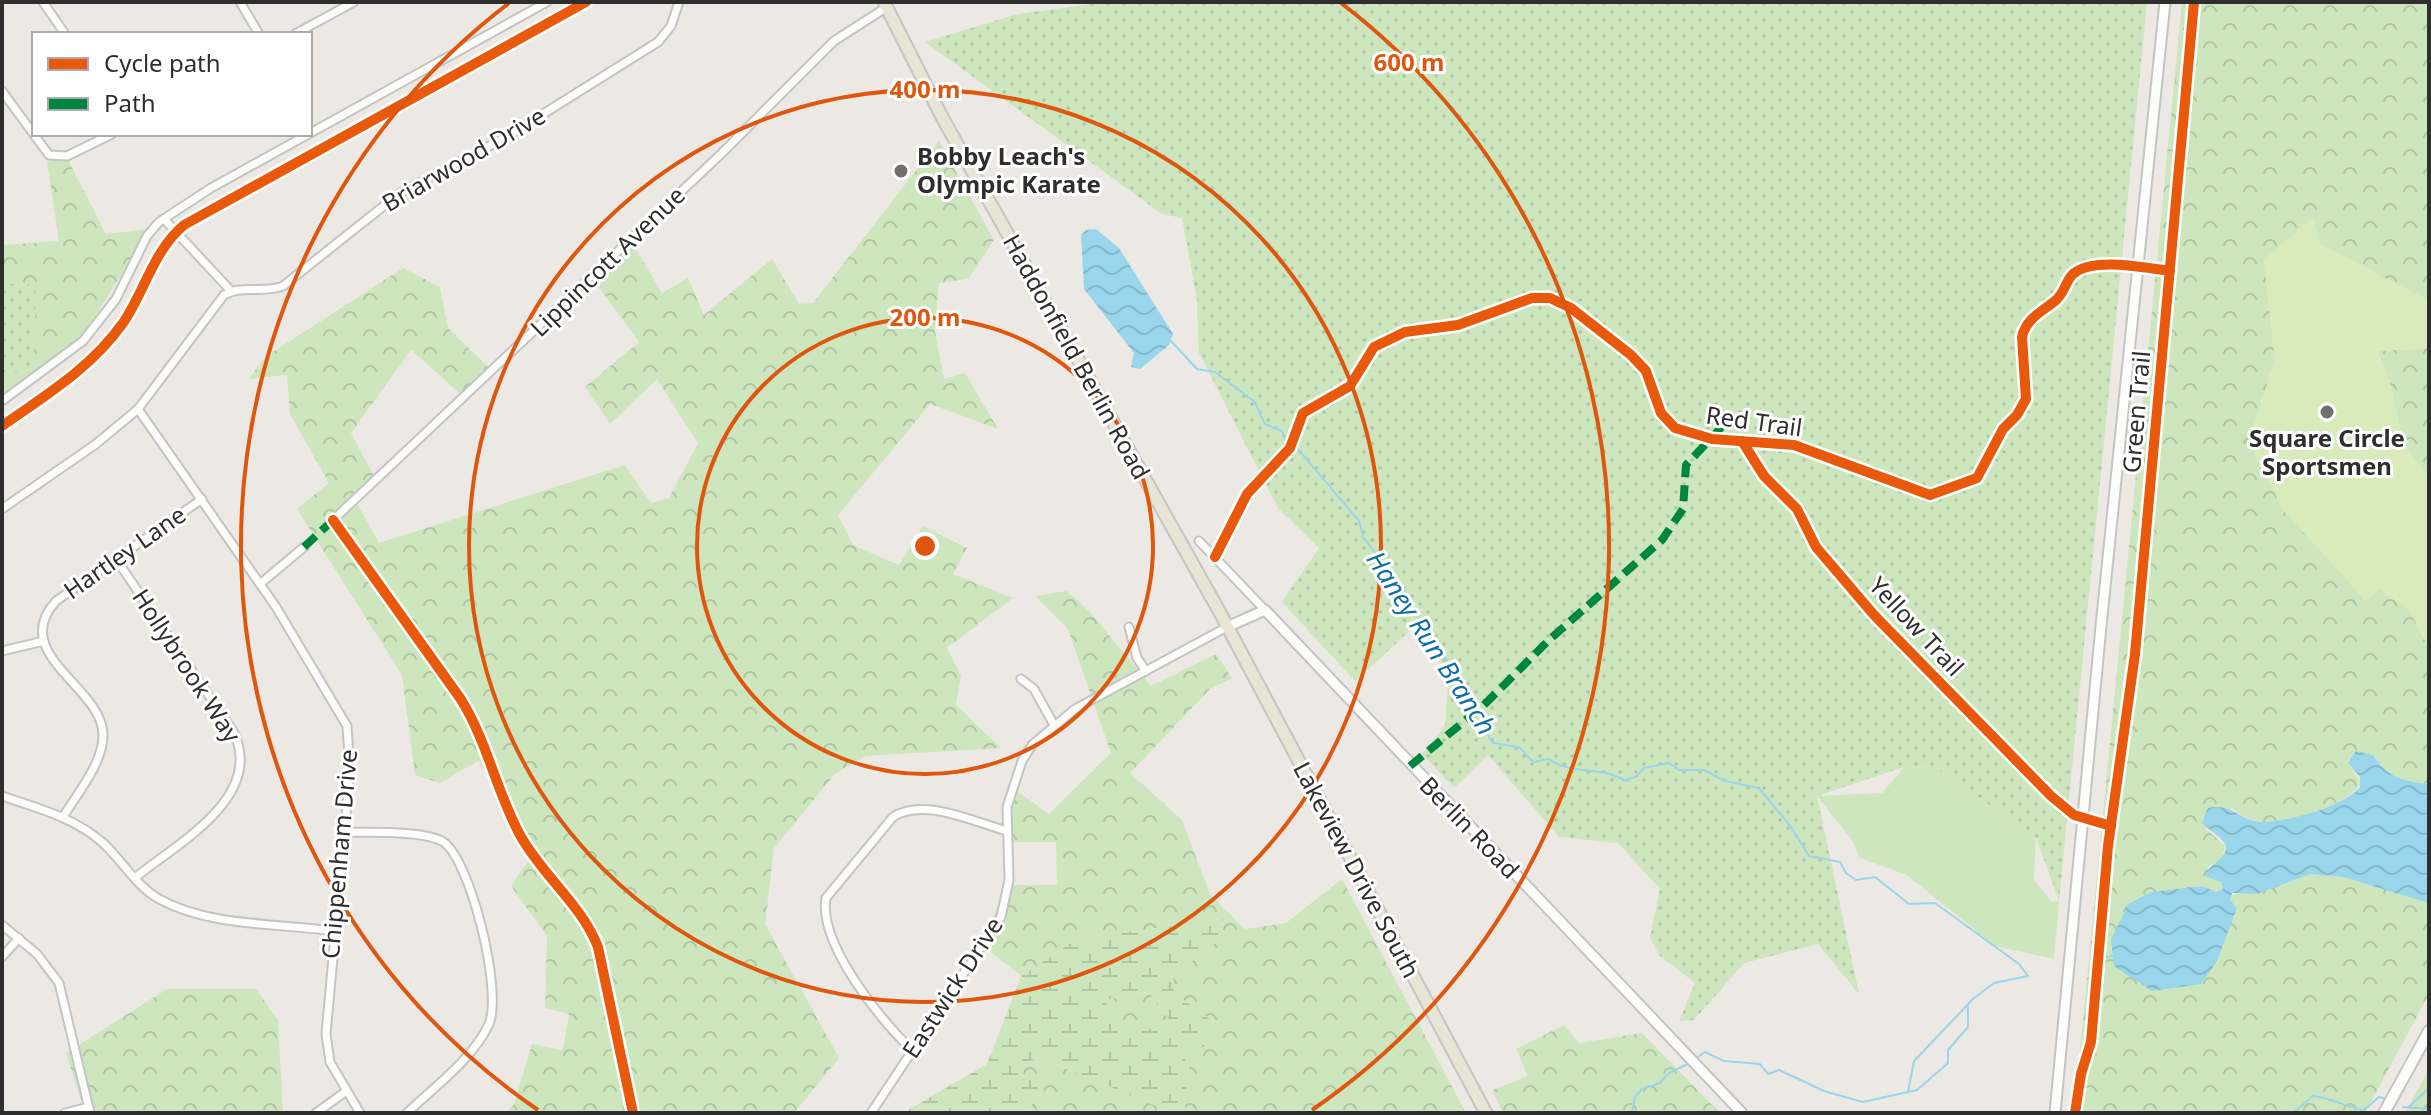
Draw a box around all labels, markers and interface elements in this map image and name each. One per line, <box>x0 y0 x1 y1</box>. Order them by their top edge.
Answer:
legend <box>32 32 312 136</box>
text: 600 m <box>1374 45 1444 78</box>
text: Cycle path <box>104 46 221 79</box>
text: 400 m <box>890 72 960 105</box>
text: Path <box>104 86 155 119</box>
street label: Briarwood Drive <box>376 99 551 219</box>
place label: Bobby Leach's Olympic Karate <box>917 139 1101 200</box>
marker: Bobby Leach's Olympic Karate <box>892 162 910 180</box>
street label: Lippincott Avenue <box>522 178 692 343</box>
street label: Haddonfield Berlin Road <box>996 228 1159 485</box>
text: 200 m <box>890 300 960 333</box>
street label: Green Trail <box>2114 349 2157 474</box>
street label: Red Trail <box>1704 397 1804 444</box>
marker: Square Circle Sportsmen <box>2318 403 2336 421</box>
place label: Square Circle Sportsmen <box>2249 421 2405 482</box>
street label: Hartley Lane <box>57 498 192 606</box>
centre of rings <box>911 532 939 560</box>
water label: Haney Run Branch <box>1359 543 1505 741</box>
street label: Yellow Trail <box>1862 569 1972 683</box>
street label: Hollybrook Way <box>125 582 250 749</box>
street label: Chippenham Drive <box>313 748 364 960</box>
street label: Lakeview Drive South <box>1286 756 1428 983</box>
street label: Berlin Road <box>1413 769 1527 885</box>
street label: Eastwick Drive <box>894 910 1010 1064</box>

